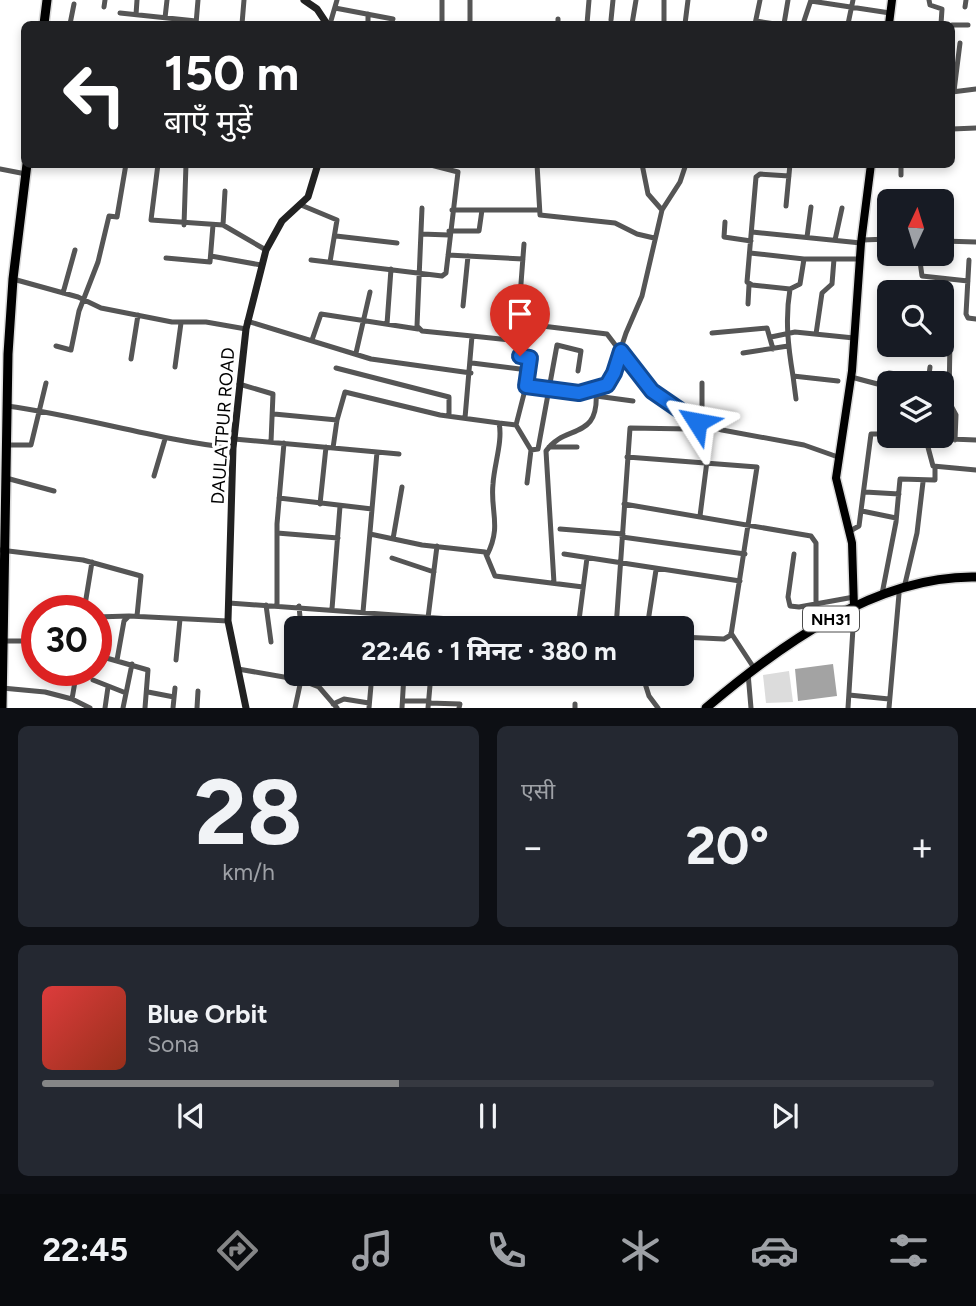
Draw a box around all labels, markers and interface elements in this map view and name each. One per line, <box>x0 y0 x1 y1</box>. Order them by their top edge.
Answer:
text: 150 m <box>164 43 299 102</box>
icon: left <box>49 49 140 140</box>
text: बाएँ मुड़ें <box>164 103 252 141</box>
north arrow <box>877 189 954 266</box>
map controls <box>877 189 954 448</box>
button: search <box>877 280 954 357</box>
pin <box>490 284 550 356</box>
icon: arrive <box>501 295 539 333</box>
street label: DAULATPUR ROAD <box>207 347 239 505</box>
button: layers <box>877 371 954 448</box>
position arrow <box>660 385 734 459</box>
speed limit sign: 30 <box>21 595 112 686</box>
road number: NH31 <box>803 606 859 632</box>
text: 22:46 · 1 मिनट · 380 m <box>361 635 617 667</box>
text: 28 <box>194 758 303 867</box>
text: एसी <box>521 777 555 805</box>
text: 20° <box>686 815 769 877</box>
text: − <box>521 824 545 870</box>
text: + <box>910 824 934 870</box>
text: km/h <box>222 858 275 886</box>
text: Blue Orbit <box>147 998 268 1030</box>
text: Sona <box>147 1030 199 1058</box>
icon: previous <box>172 1097 210 1135</box>
icon: pause <box>469 1097 507 1135</box>
icon: next <box>766 1097 804 1135</box>
icon: directions <box>213 1226 262 1275</box>
icon: music <box>348 1226 397 1275</box>
icon: phone <box>482 1226 531 1275</box>
icon: climate <box>616 1226 665 1275</box>
icon: car <box>750 1226 799 1275</box>
icon: filters <box>884 1226 933 1275</box>
text: 22:45 <box>43 1231 128 1269</box>

